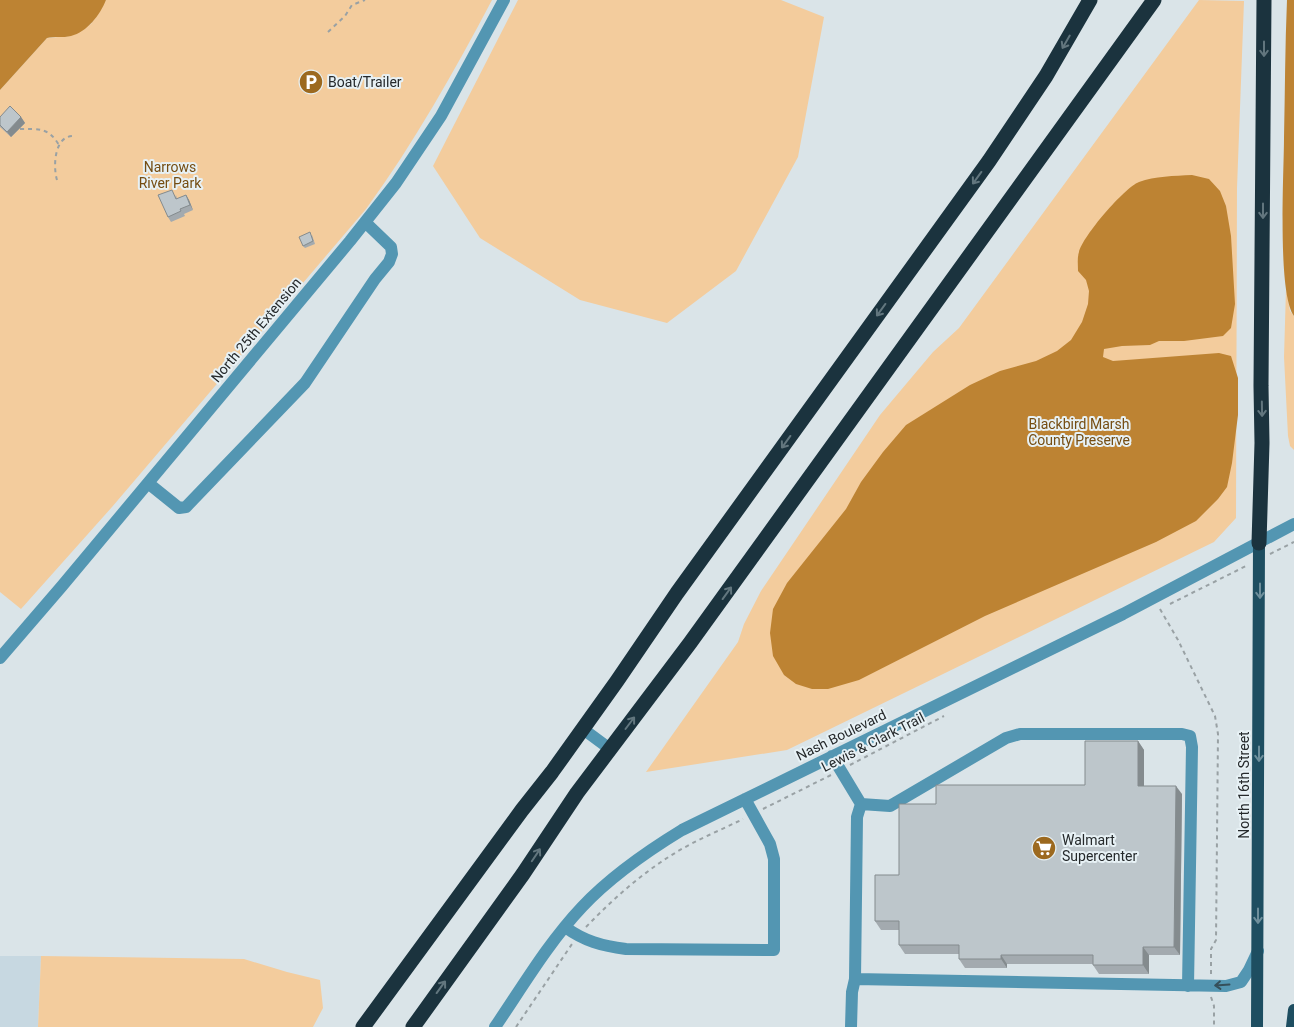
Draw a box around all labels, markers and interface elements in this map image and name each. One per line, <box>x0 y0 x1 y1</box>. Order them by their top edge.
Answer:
one-way arrow <box>1060 35 1070 49</box>
one-way arrow <box>1259 40 1269 56</box>
parking icon: Boat/Trailer <box>298 69 324 95</box>
place label: Boat/Trailer <box>328 74 402 90</box>
park label: Narrows River Park <box>139 159 202 191</box>
one-way arrow <box>971 171 982 184</box>
one-way arrow <box>1258 202 1268 219</box>
street label: North 25th Extension <box>208 275 304 385</box>
one-way arrow <box>876 303 887 316</box>
one-way arrow <box>1257 400 1267 416</box>
park label: Blackbird Marsh County Preserve <box>1028 416 1130 448</box>
one-way arrow <box>781 434 791 448</box>
one-way arrow <box>1255 583 1265 599</box>
one-way arrow <box>722 586 732 600</box>
street label: Nash Boulevard <box>793 706 889 764</box>
street label: Lewis & Clark Trail <box>819 709 927 775</box>
one-way arrow <box>624 717 635 730</box>
street label: North 16th Street <box>1236 731 1252 839</box>
one-way arrow <box>1254 746 1264 762</box>
place label: Walmart Supercenter <box>1062 832 1137 864</box>
supermarket icon: Walmart Supercenter <box>1031 835 1057 861</box>
one-way arrow <box>531 849 541 863</box>
one-way arrow <box>1253 908 1263 924</box>
one-way arrow <box>436 981 446 995</box>
one-way arrow <box>1214 981 1230 990</box>

